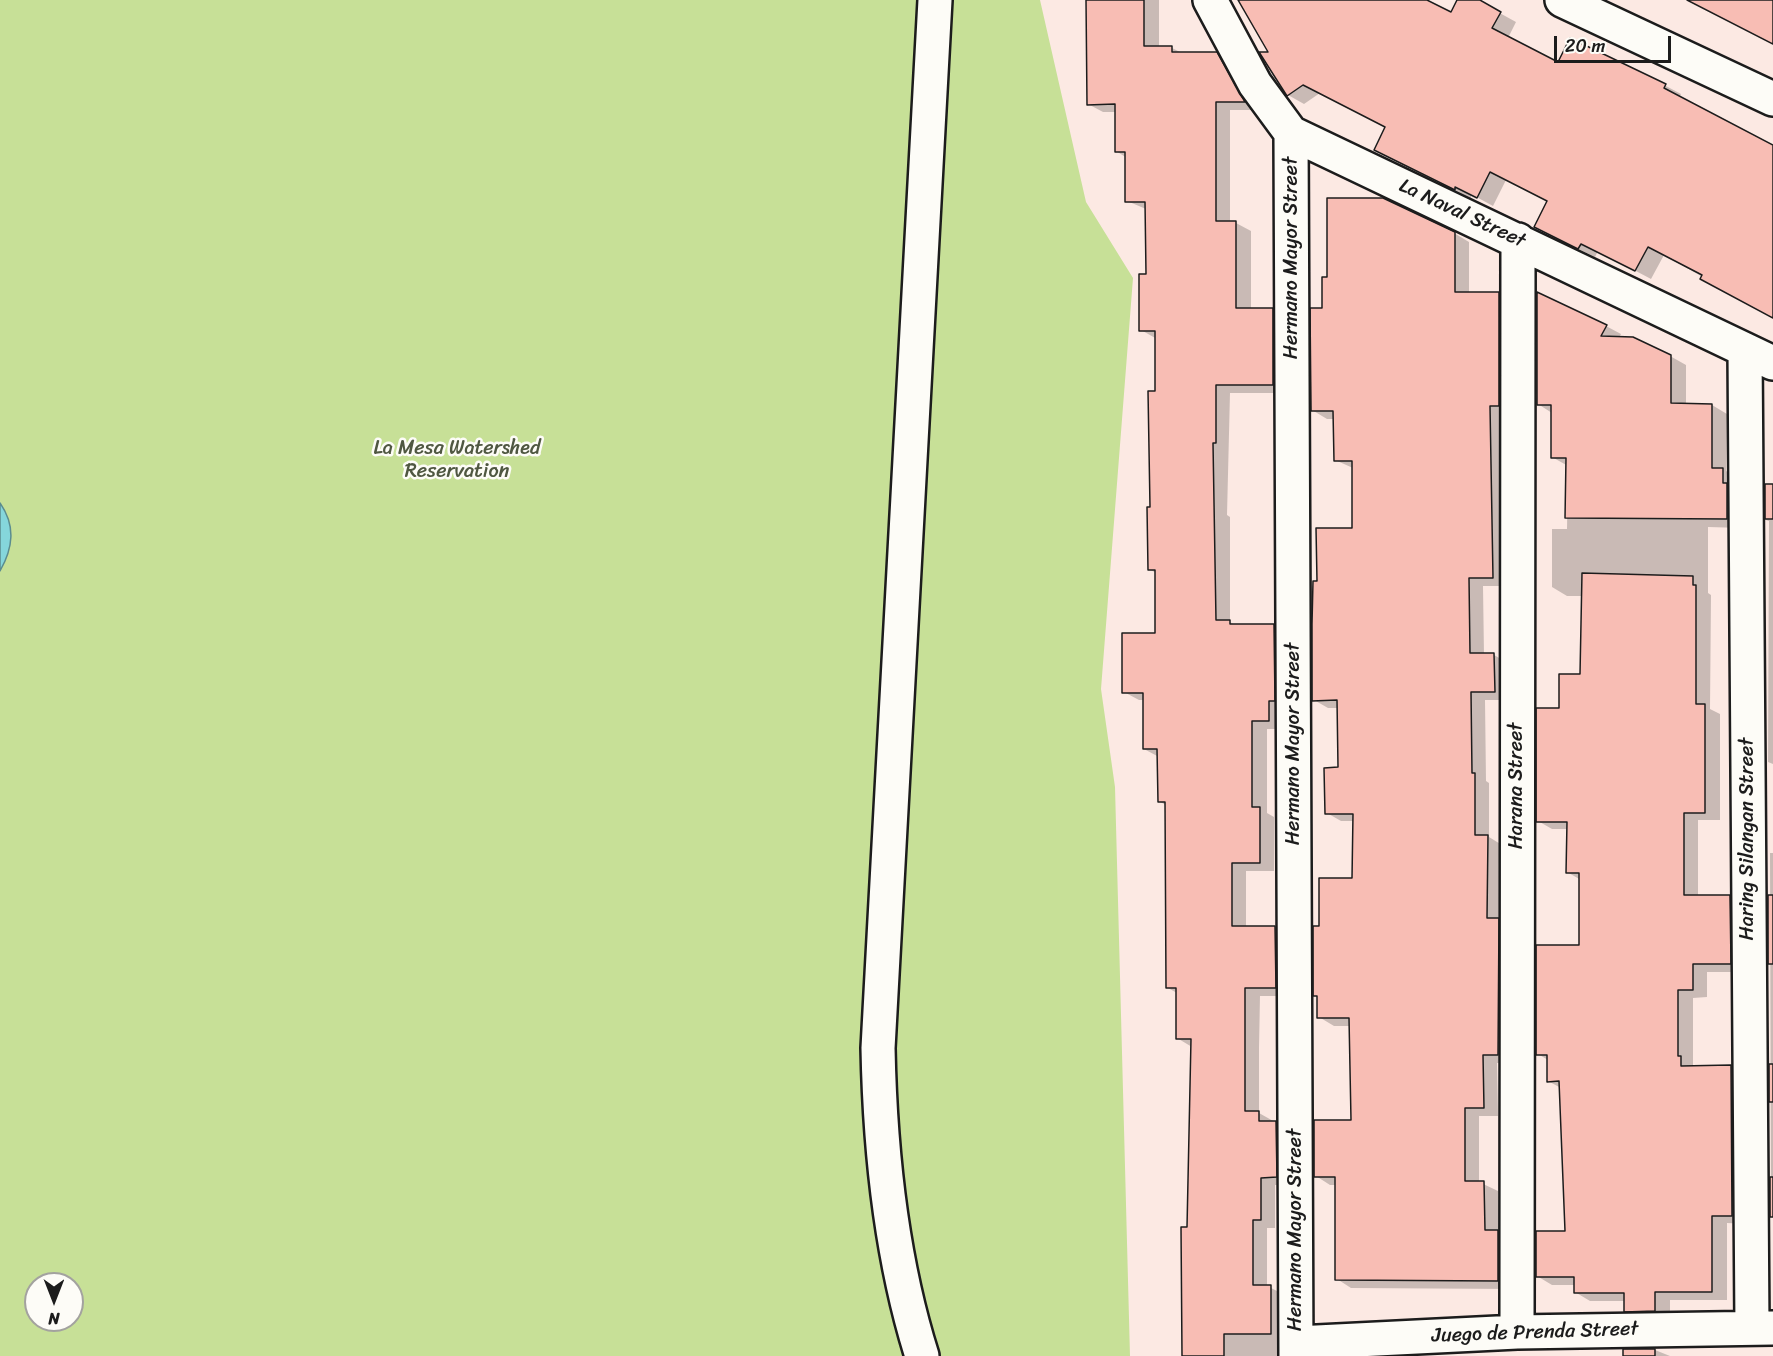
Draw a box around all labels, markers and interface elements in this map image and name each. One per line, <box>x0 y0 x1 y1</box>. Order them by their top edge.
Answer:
scale bar <box>1557 24 1674 62</box>
text: 20 m <box>1565 30 1605 62</box>
street label: Hermano Mayor Street <box>1280 157 1304 359</box>
street label: La Naval Street <box>1395 174 1529 254</box>
park label: La Mesa Watershed Reservation <box>373 437 541 484</box>
street label: Hermano Mayor Street <box>1282 643 1306 845</box>
street label: Harana Street <box>1505 723 1529 849</box>
street label: Haring Silangan Street <box>1736 738 1760 940</box>
street label: Hermano Mayor Street <box>1284 1129 1308 1331</box>
north arrow <box>24 1272 84 1332</box>
text: N <box>48 1304 60 1333</box>
street label: Juego de Prenda Street <box>1431 1317 1639 1349</box>

